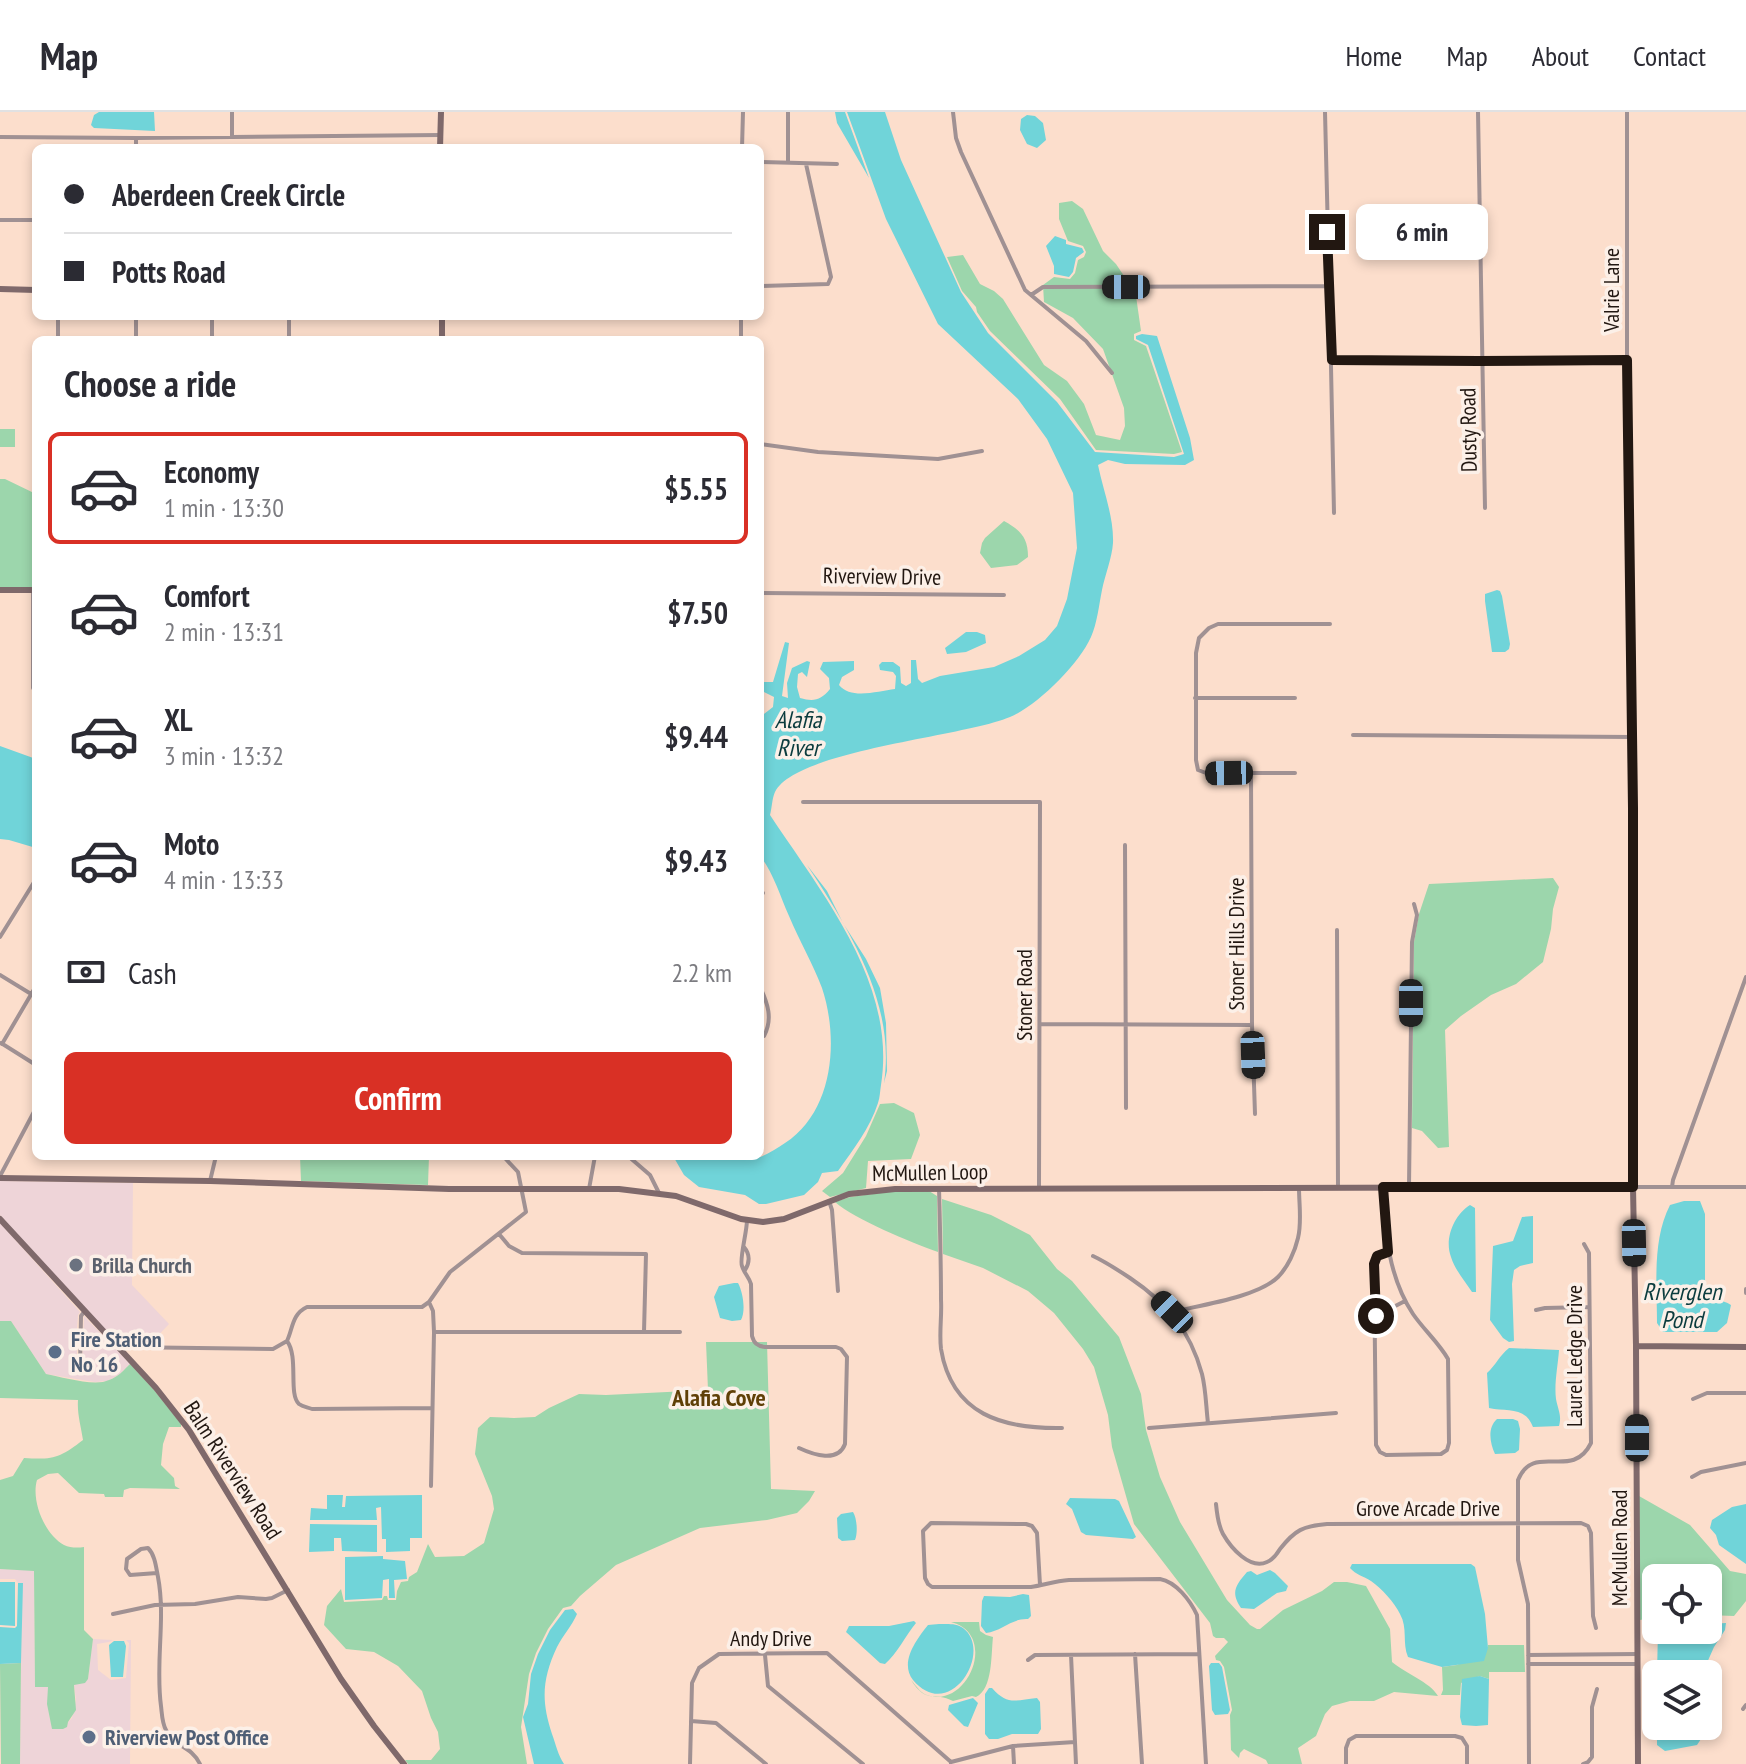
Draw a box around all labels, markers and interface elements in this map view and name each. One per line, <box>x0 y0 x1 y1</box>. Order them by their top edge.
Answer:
text: Map <box>40 31 98 80</box>
text: Home <box>1346 37 1402 74</box>
text: Map <box>1446 37 1488 74</box>
text: About <box>1532 37 1589 74</box>
text: Contact <box>1633 37 1706 74</box>
text: Aberdeen Creek Circle <box>112 175 345 214</box>
callout: 6 min <box>1355 204 1487 260</box>
route end <box>1309 214 1345 250</box>
text: 6 min <box>1396 215 1448 248</box>
street label: Valrie Lane <box>1597 248 1625 333</box>
text: Potts Road <box>112 252 226 291</box>
car <box>1102 275 1150 299</box>
text: Choose a ride <box>64 360 236 407</box>
street label: Dusty Road <box>1453 388 1483 472</box>
icon: car <box>68 452 140 524</box>
text: Economy <box>164 452 259 491</box>
text: $5.55 <box>664 469 728 508</box>
text: 1 min · 13:30 <box>164 491 284 524</box>
street label: Riverview Drive <box>823 561 941 591</box>
icon: car <box>68 576 140 648</box>
text: Comfort <box>164 576 250 615</box>
text: $7.50 <box>667 593 728 632</box>
text: 2 min · 13:31 <box>164 615 284 648</box>
icon: car <box>68 700 140 772</box>
text: XL <box>164 700 193 739</box>
water label: Alafia River <box>775 704 823 763</box>
text: $9.44 <box>664 717 728 756</box>
text: 3 min · 13:32 <box>164 739 284 772</box>
car <box>1205 761 1253 785</box>
icon: car <box>68 824 140 896</box>
text: Moto <box>164 824 219 863</box>
text: $9.43 <box>664 841 728 880</box>
text: 4 min · 13:33 <box>164 863 284 896</box>
street label: Stoner Hills Drive <box>1222 877 1250 1011</box>
street label: Stoner Road <box>1010 949 1038 1041</box>
icon: cash <box>64 950 108 994</box>
text: Cash <box>128 953 177 992</box>
text: 2.2 km <box>671 956 732 989</box>
car <box>1399 979 1423 1027</box>
car <box>1240 1031 1266 1079</box>
button: Confirm <box>64 1052 732 1144</box>
street label: McMullen Loop <box>872 1157 988 1187</box>
car <box>1622 1219 1646 1267</box>
place label: Brilla Church <box>92 1251 192 1279</box>
marker: Brilla Church <box>67 1256 85 1274</box>
water label: Riverglen Pond <box>1643 1276 1723 1335</box>
street label: Laurel Ledge Drive <box>1560 1285 1588 1427</box>
car <box>1147 1287 1197 1337</box>
route start <box>1358 1298 1394 1334</box>
place label: Fire Station No 16 <box>71 1325 162 1378</box>
marker: Fire Station No 16 <box>46 1343 64 1361</box>
district label: Alafia Cove <box>671 1382 766 1413</box>
street label: Balm Riverview Road <box>178 1396 288 1544</box>
car <box>1625 1414 1649 1462</box>
street label: McMullen Road <box>1605 1490 1633 1606</box>
street label: Grove Arcade Drive <box>1356 1494 1500 1522</box>
map controls <box>1642 1564 1722 1740</box>
button: locate <box>1642 1564 1722 1644</box>
street label: Andy Drive <box>730 1624 812 1652</box>
button: layers <box>1642 1660 1722 1740</box>
place label: Riverview Post Office <box>105 1723 269 1751</box>
marker: Riverview Post Office <box>80 1728 98 1746</box>

